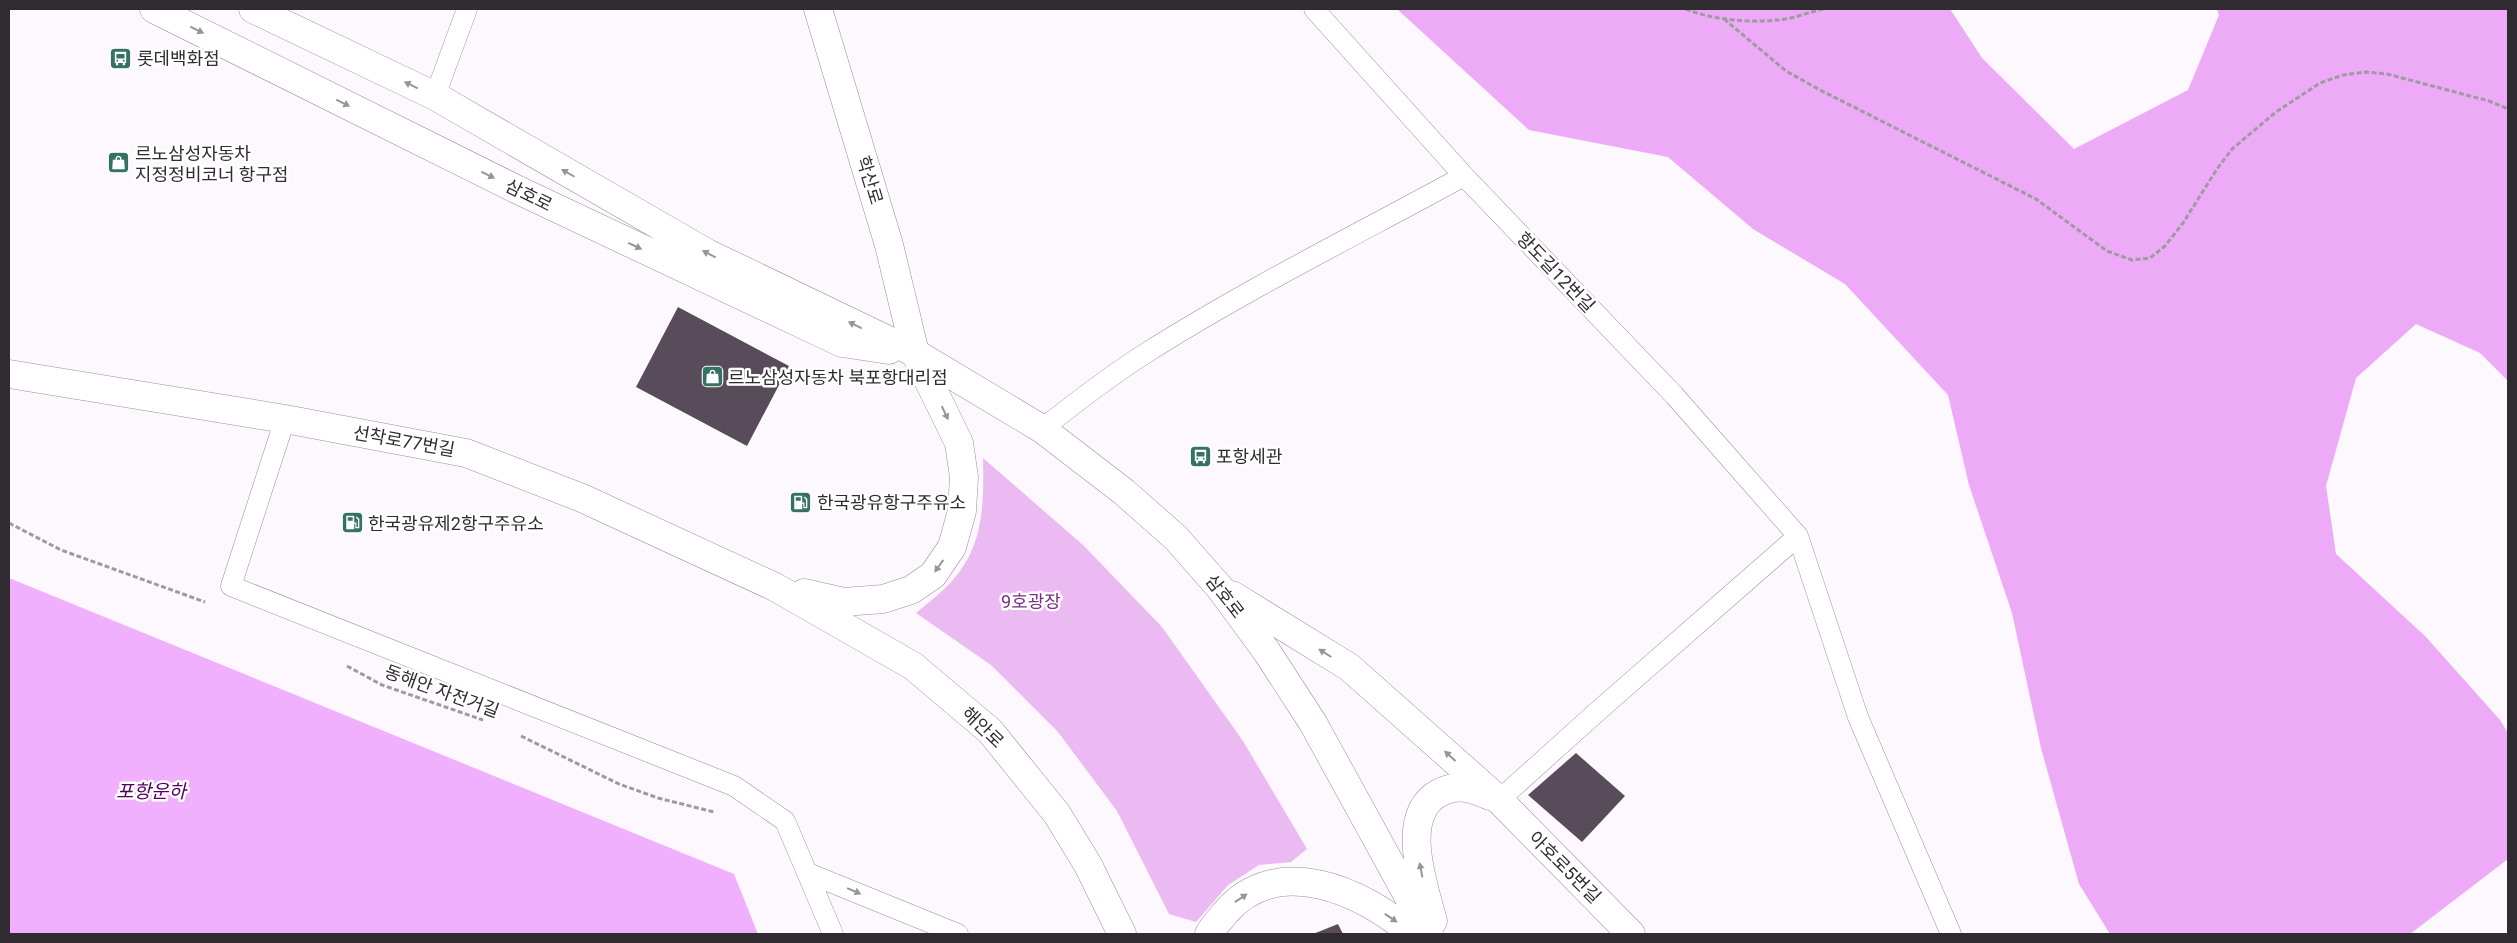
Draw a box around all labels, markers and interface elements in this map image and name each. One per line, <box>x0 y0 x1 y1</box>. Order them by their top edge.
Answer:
one-way arrow <box>190 26 205 35</box>
bus stop icon: 롯데백화점 <box>109 46 133 70</box>
place label: 롯데백화점 <box>137 48 220 69</box>
one-way arrow <box>404 80 418 88</box>
one-way arrow <box>336 99 350 107</box>
place label: 르노삼성자동차 지정정비코너 항구점 <box>135 143 289 185</box>
shop icon: 르노삼성자동차 지정정비코너 항구점 <box>107 151 131 175</box>
street label: 학산로 <box>853 153 887 207</box>
one-way arrow <box>562 168 575 177</box>
one-way arrow <box>481 172 495 180</box>
street label: 삼호로 <box>502 175 556 215</box>
street label: 항도길12번길 <box>1513 228 1599 316</box>
one-way arrow <box>628 242 642 250</box>
one-way arrow <box>702 250 716 258</box>
one-way arrow <box>848 320 862 328</box>
shop icon: 르노삼성자동차 북포항대리점 <box>700 365 724 389</box>
place label: 르노삼성자동차 북포항대리점 <box>728 367 948 388</box>
one-way arrow <box>941 406 949 420</box>
street label: 선착로77번길 <box>351 422 457 460</box>
bus stop icon: 포항세관 <box>1188 444 1212 468</box>
place label: 포항세관 <box>1216 446 1283 467</box>
fuel station icon: 한국광유항구주유소 <box>789 490 813 514</box>
place label: 한국광유항구주유소 <box>817 492 966 513</box>
fuel station icon: 한국광유제2항구주유소 <box>340 511 364 535</box>
place label: 한국광유제2항구주유소 <box>368 513 544 534</box>
one-way arrow <box>934 559 944 573</box>
street label: 삼호로 <box>1201 570 1249 622</box>
park label: 9호광장 <box>1001 591 1061 612</box>
one-way arrow <box>1318 648 1331 657</box>
street label: 동해안 자전거길 <box>382 661 502 721</box>
street label: 해안로 <box>958 702 1008 752</box>
one-way arrow <box>1444 750 1456 762</box>
water label: 포항운하 <box>116 780 188 803</box>
street label: 아호로5번길 <box>1525 827 1605 907</box>
one-way arrow <box>1416 862 1424 878</box>
one-way arrow <box>847 887 861 895</box>
one-way arrow <box>1234 893 1248 903</box>
one-way arrow <box>1385 913 1398 922</box>

